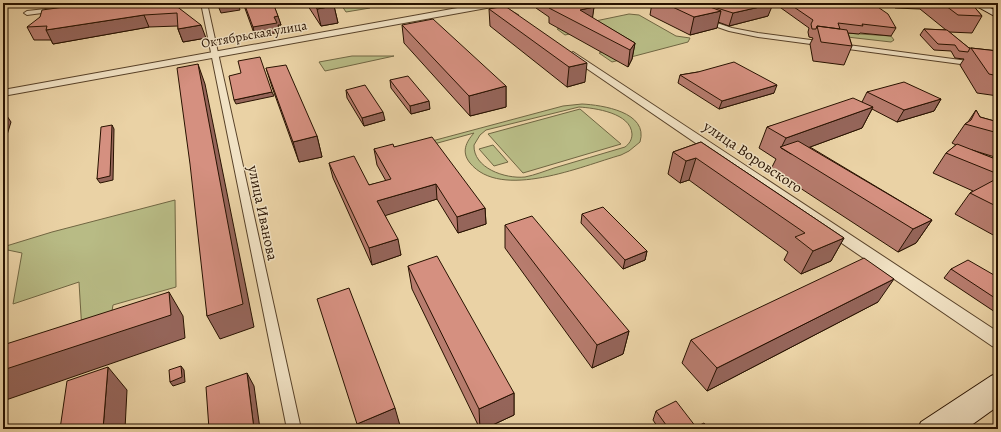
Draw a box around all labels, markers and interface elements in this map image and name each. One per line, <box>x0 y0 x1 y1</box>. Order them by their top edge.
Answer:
street label: Октябрьская улица <box>200 16 308 52</box>
street label: улица Воровского <box>699 116 807 198</box>
street label: улица Иванова <box>243 163 283 263</box>

